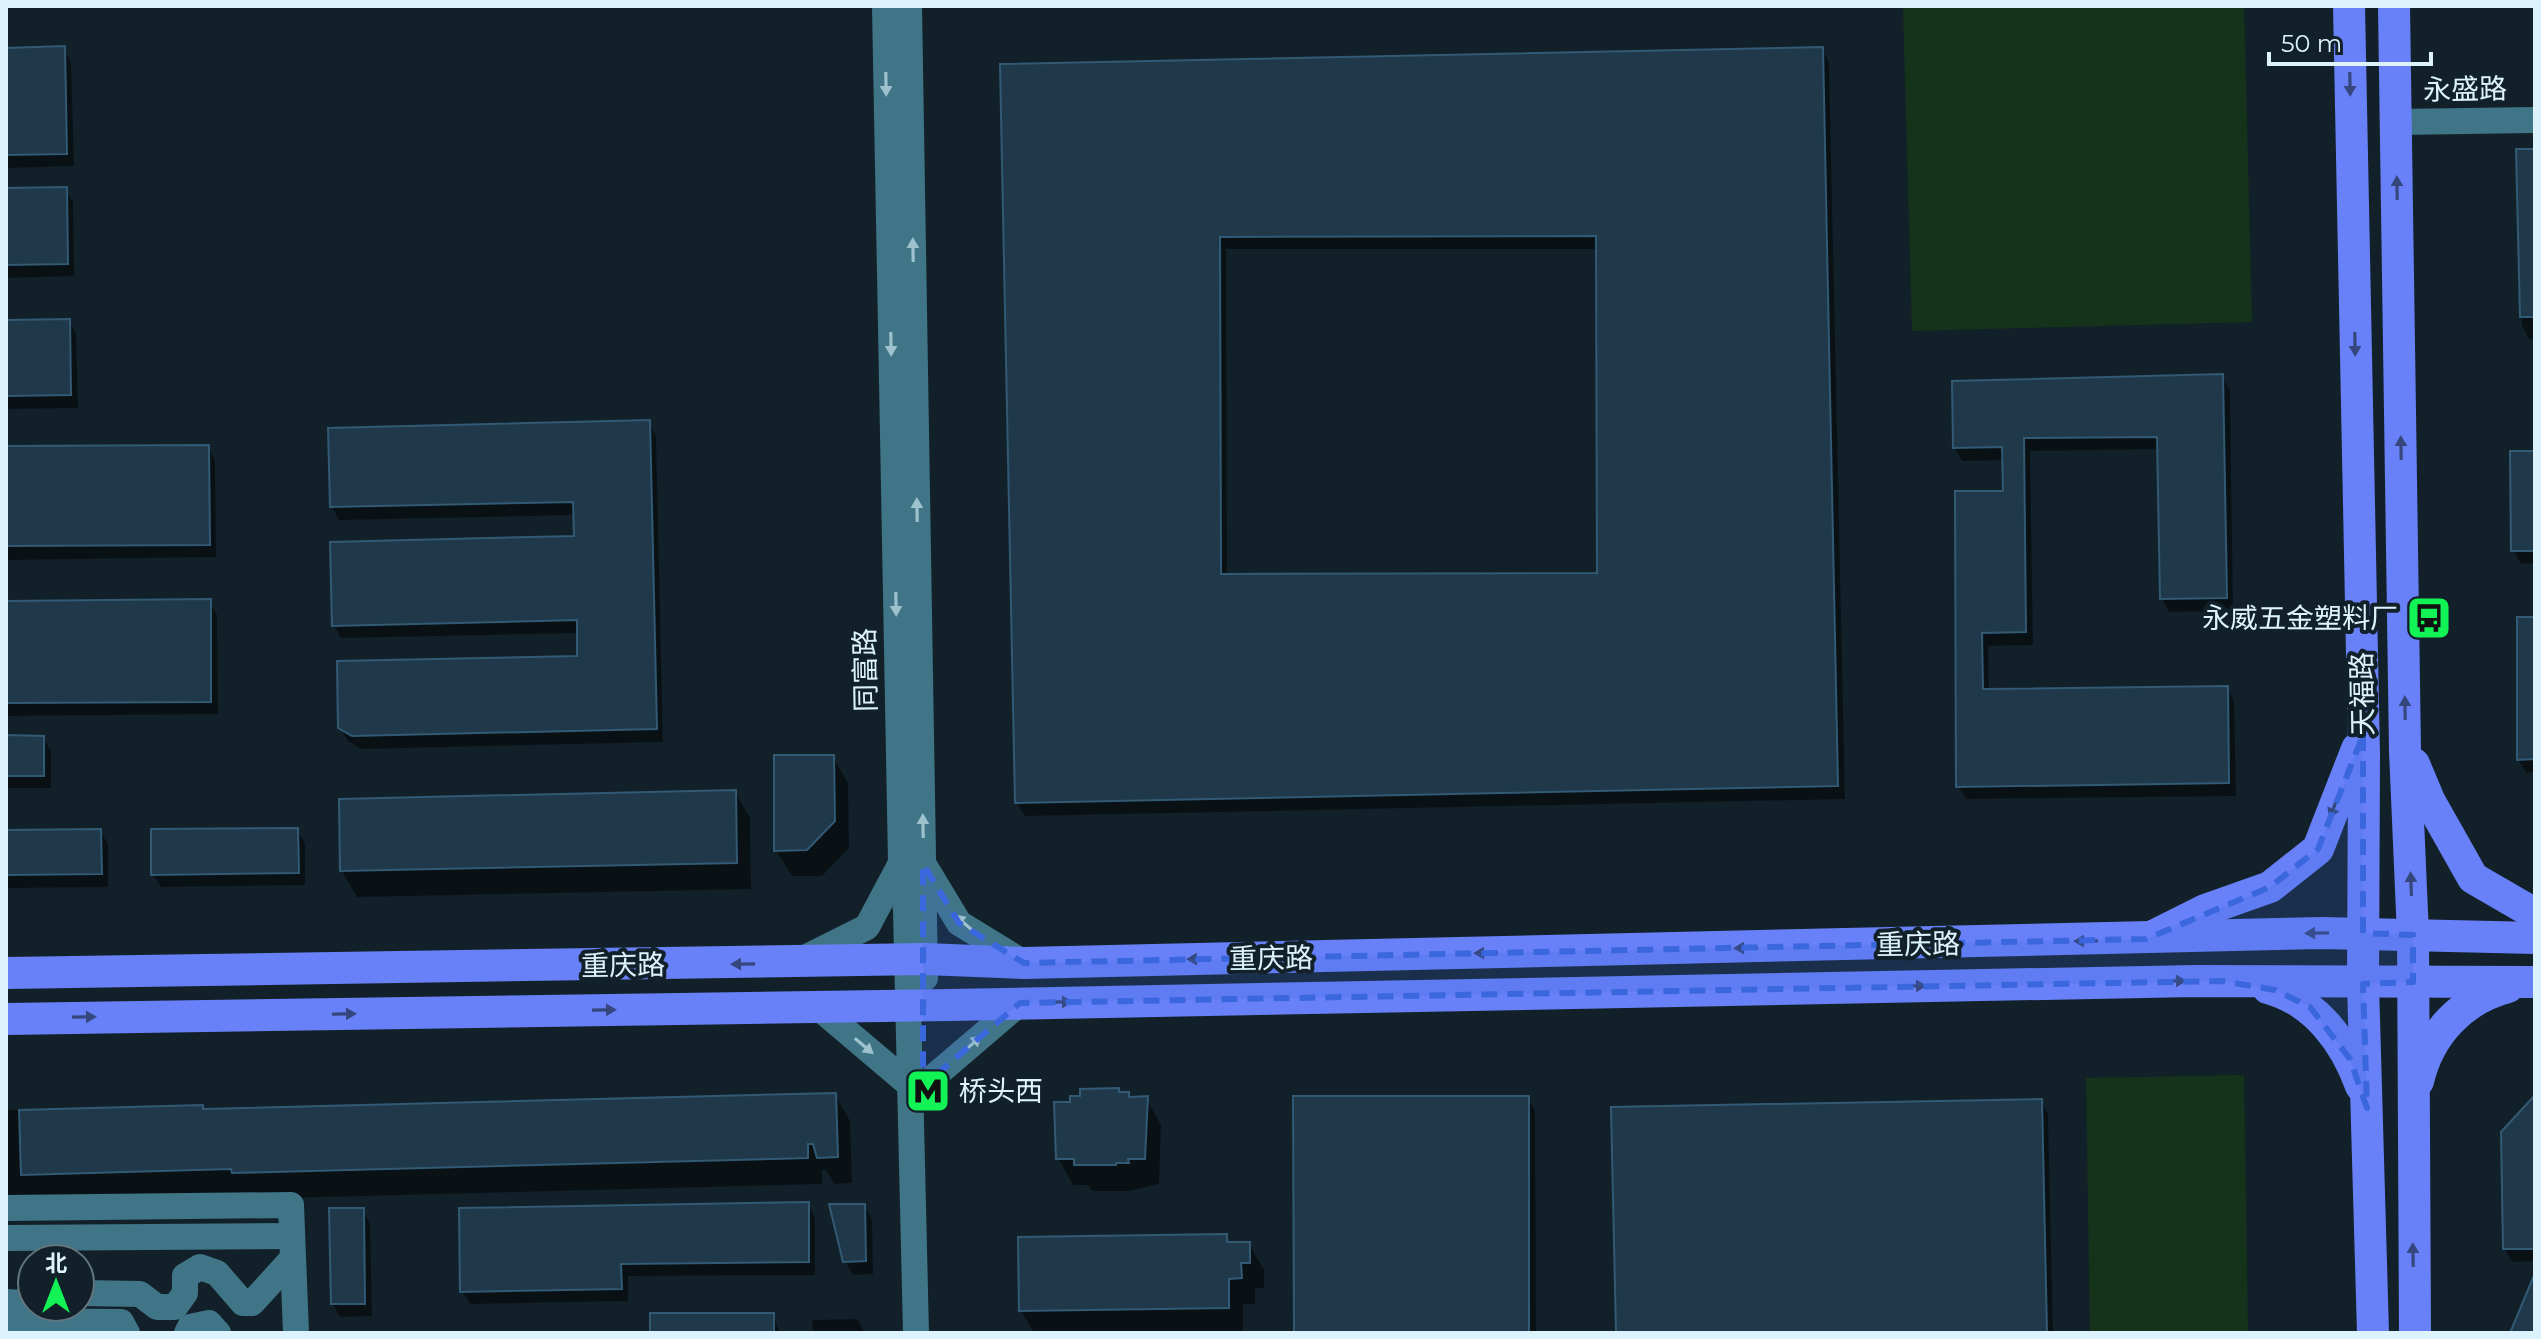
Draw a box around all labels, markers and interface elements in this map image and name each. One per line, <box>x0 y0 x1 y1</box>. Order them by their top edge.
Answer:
scale bar <box>2269 16 2431 66</box>
text: 50 m <box>2281 29 2342 58</box>
street label: 永盛路 <box>2423 71 2507 107</box>
one-way arrow <box>880 72 892 97</box>
one-way arrow <box>2344 72 2356 97</box>
one-way arrow <box>2391 175 2403 200</box>
one-way arrow <box>907 237 919 262</box>
one-way arrow <box>885 332 897 357</box>
one-way arrow <box>2349 332 2362 357</box>
one-way arrow <box>2395 435 2407 460</box>
one-way arrow <box>911 497 924 522</box>
one-way arrow <box>890 592 902 617</box>
bus stop icon: 永威五金塑料厂 <box>2405 594 2453 642</box>
place label: 永威五金塑料厂 <box>2202 601 2398 635</box>
street label: 同富路 <box>847 628 883 712</box>
street label: 天福路 <box>2344 652 2380 736</box>
one-way arrow <box>2398 695 2411 720</box>
one-way arrow <box>2327 795 2340 819</box>
one-way arrow <box>917 813 929 838</box>
one-way arrow <box>2404 871 2417 896</box>
one-way arrow <box>954 914 974 932</box>
street label: 重庆路 <box>1876 926 1960 962</box>
one-way arrow <box>2304 927 2329 940</box>
one-way arrow <box>2073 934 2098 947</box>
street label: 重庆路 <box>1229 940 1313 976</box>
one-way arrow <box>1733 942 1758 954</box>
street label: 重庆路 <box>581 947 665 983</box>
one-way arrow <box>1473 947 1498 959</box>
one-way arrow <box>1185 953 1211 965</box>
one-way arrow <box>730 958 755 970</box>
one-way arrow <box>2162 975 2187 987</box>
one-way arrow <box>1902 980 1927 992</box>
one-way arrow <box>1048 996 1073 1008</box>
one-way arrow <box>592 1004 617 1016</box>
one-way arrow <box>332 1007 357 1020</box>
one-way arrow <box>72 1011 97 1024</box>
one-way arrow <box>962 1036 981 1054</box>
one-way arrow <box>854 1037 874 1054</box>
metro station icon: 桥头西 <box>904 1067 952 1115</box>
place label: 桥头西 <box>959 1074 1043 1108</box>
one-way arrow <box>2407 1242 2420 1267</box>
north arrow <box>16 1243 96 1323</box>
text: 北 <box>45 1250 67 1277</box>

